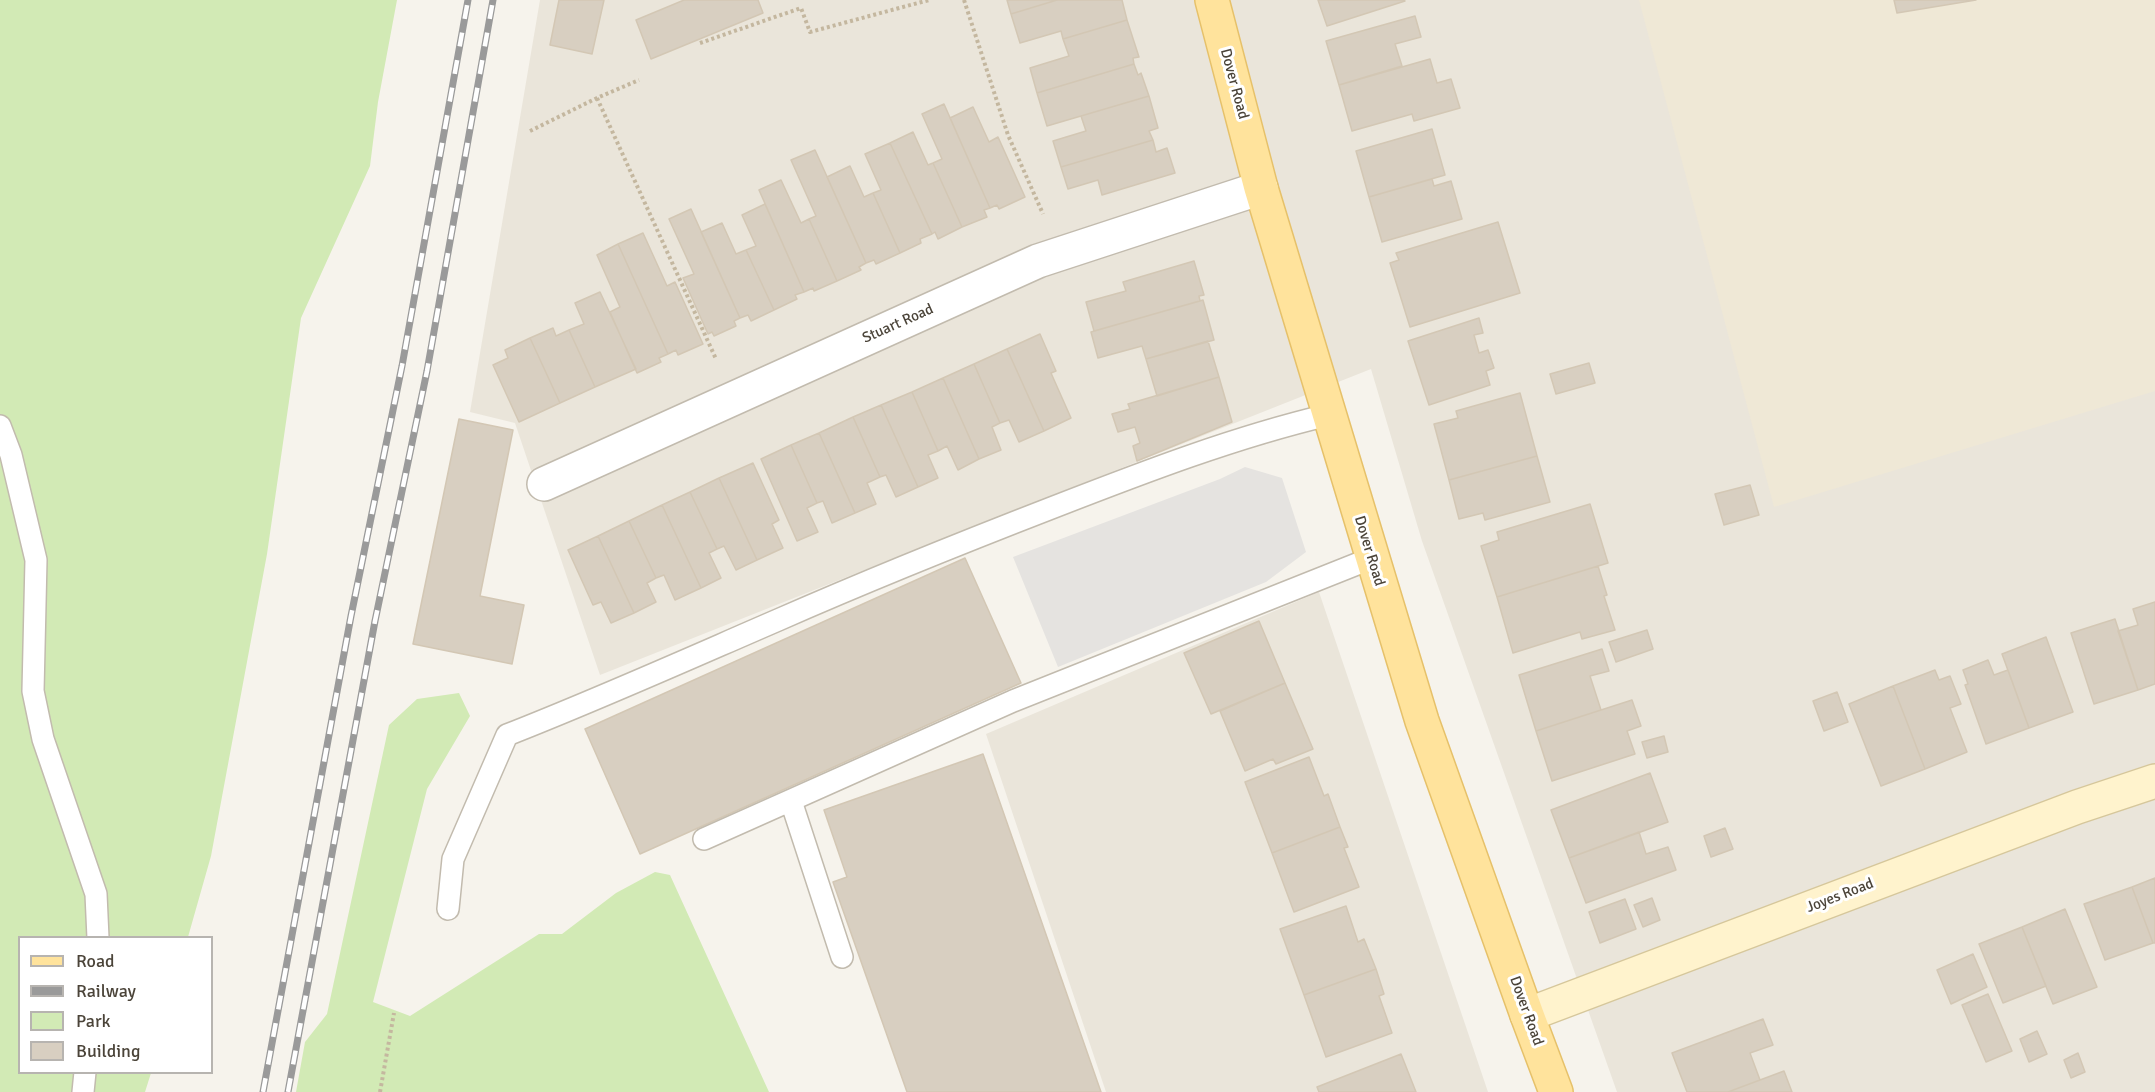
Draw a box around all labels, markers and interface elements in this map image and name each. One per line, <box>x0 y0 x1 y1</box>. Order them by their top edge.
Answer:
street label: Dover Road <box>1216 47 1252 121</box>
street label: Stuart Road <box>860 300 936 348</box>
street label: Dover Road <box>1350 514 1388 588</box>
street label: Joyes Road <box>1804 875 1876 917</box>
legend <box>18 936 213 1074</box>
text: Road <box>76 950 115 972</box>
street label: Dover Road <box>1505 974 1547 1048</box>
text: Railway <box>76 980 136 1002</box>
text: Park <box>76 1010 111 1032</box>
text: Building <box>76 1040 140 1062</box>

